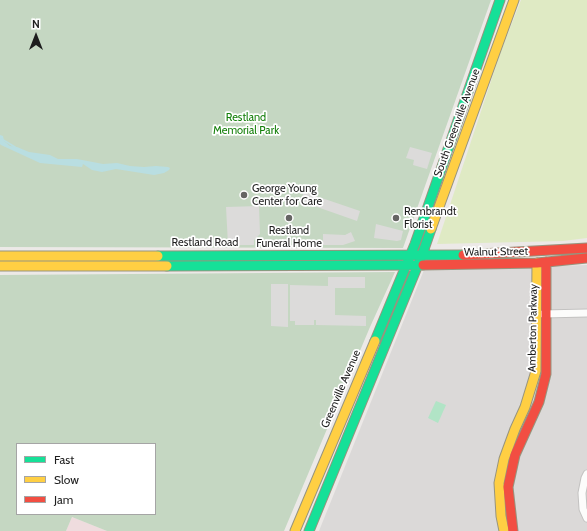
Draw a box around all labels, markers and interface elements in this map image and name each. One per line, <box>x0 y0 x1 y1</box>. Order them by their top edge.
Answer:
north arrow <box>16 16 56 56</box>
text: N <box>32 17 40 31</box>
street label: South Greenville Avenue <box>431 67 483 179</box>
park label: Restland Memorial Park <box>213 111 279 137</box>
place label: George Young Center for Care <box>252 182 322 208</box>
marker: George Young Center for Care <box>239 190 249 200</box>
place label: Rembrandt Florist <box>404 205 456 231</box>
marker: Restland Funeral Home <box>284 213 294 223</box>
marker: Rembrandt Florist <box>391 213 401 223</box>
place label: Restland Funeral Home <box>256 224 322 250</box>
street label: Restland Road <box>172 236 238 250</box>
street label: Walnut Street <box>464 245 528 259</box>
street label: Amberton Parkway <box>526 284 540 372</box>
street label: Greenville Avenue <box>319 348 363 430</box>
legend <box>16 443 156 515</box>
text: Fast <box>54 452 74 467</box>
text: Slow <box>54 472 79 487</box>
text: Jam <box>54 492 73 507</box>

